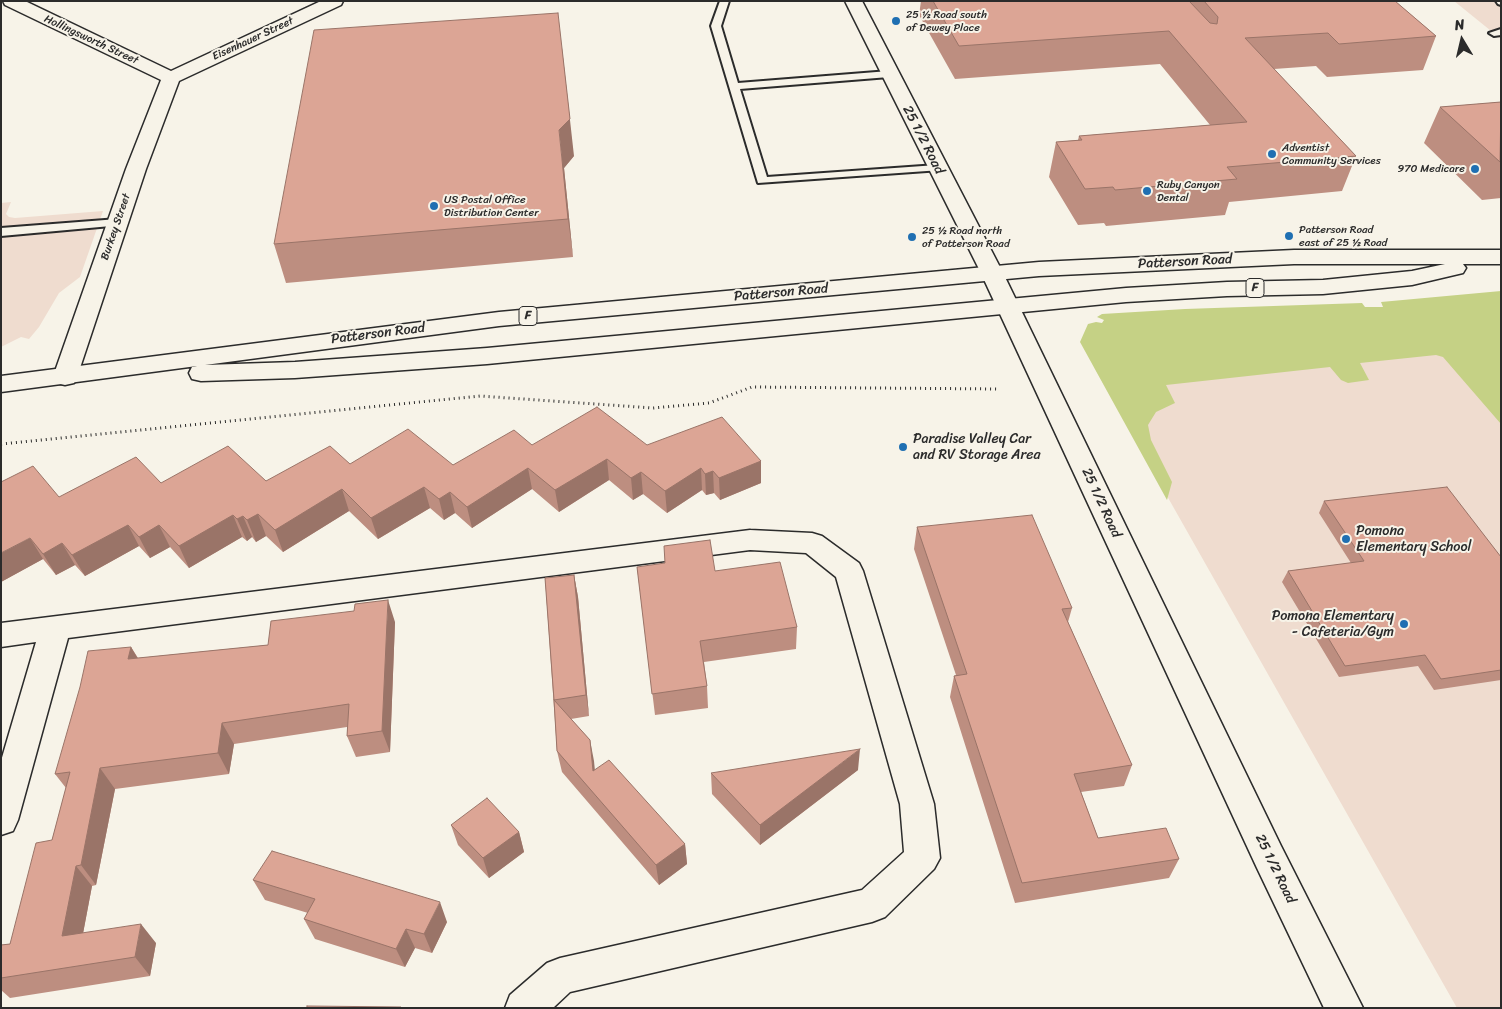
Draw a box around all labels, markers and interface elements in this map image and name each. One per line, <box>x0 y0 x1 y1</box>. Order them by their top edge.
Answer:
place label: 25 ½ Road south of Dewey Place <box>906 8 987 34</box>
street label: Hollingsworth Street <box>42 12 140 68</box>
text: N <box>1453 12 1466 38</box>
street label: Eisenhauer Street <box>210 14 296 64</box>
marker: 25 ½ Road south of Dewey Place <box>890 15 902 27</box>
north arrow <box>1437 15 1487 65</box>
street label: 25 1/2 Road <box>899 103 947 177</box>
place label: Adventist Community Services <box>1282 141 1381 167</box>
marker: Adventist Community Services <box>1266 148 1278 160</box>
place label: 970 Medicare <box>1398 162 1465 176</box>
marker: 970 Medicare <box>1469 163 1481 175</box>
place label: Ruby Canyon Dental <box>1157 178 1220 204</box>
marker: Ruby Canyon Dental <box>1141 185 1153 197</box>
street label: Burkey Street <box>98 192 134 262</box>
place label: US Postal Office Distribution Center <box>444 193 539 219</box>
marker: US Postal Office Distribution Center <box>428 200 440 212</box>
place label: Patterson Road east of 25 ½ Road <box>1299 223 1387 249</box>
place label: 25 ½ Road north of Patterson Road <box>922 224 1010 250</box>
marker: Patterson Road east of 25 ½ Road <box>1283 230 1295 242</box>
marker: 25 ½ Road north of Patterson Road <box>906 231 918 243</box>
street label: Patterson Road <box>1137 251 1233 273</box>
road number: F <box>1246 278 1264 298</box>
street label: Patterson Road <box>733 281 829 305</box>
road number: F <box>519 306 537 326</box>
street label: Patterson Road <box>330 320 426 348</box>
place label: Paradise Valley Car and RV Storage Area <box>913 431 1040 464</box>
marker: Paradise Valley Car and RV Storage Area <box>897 441 909 453</box>
street label: 25 1/2 Road <box>1078 465 1124 541</box>
place label: Pomona Elementary School <box>1356 523 1472 556</box>
marker: Pomona Elementary School <box>1340 533 1352 545</box>
place label: Pomona Elementary - Cafeteria/Gym <box>1272 608 1394 640</box>
marker: Pomona Elementary - Cafeteria/Gym <box>1398 618 1410 630</box>
street label: 25 1/2 Road <box>1251 832 1299 906</box>

